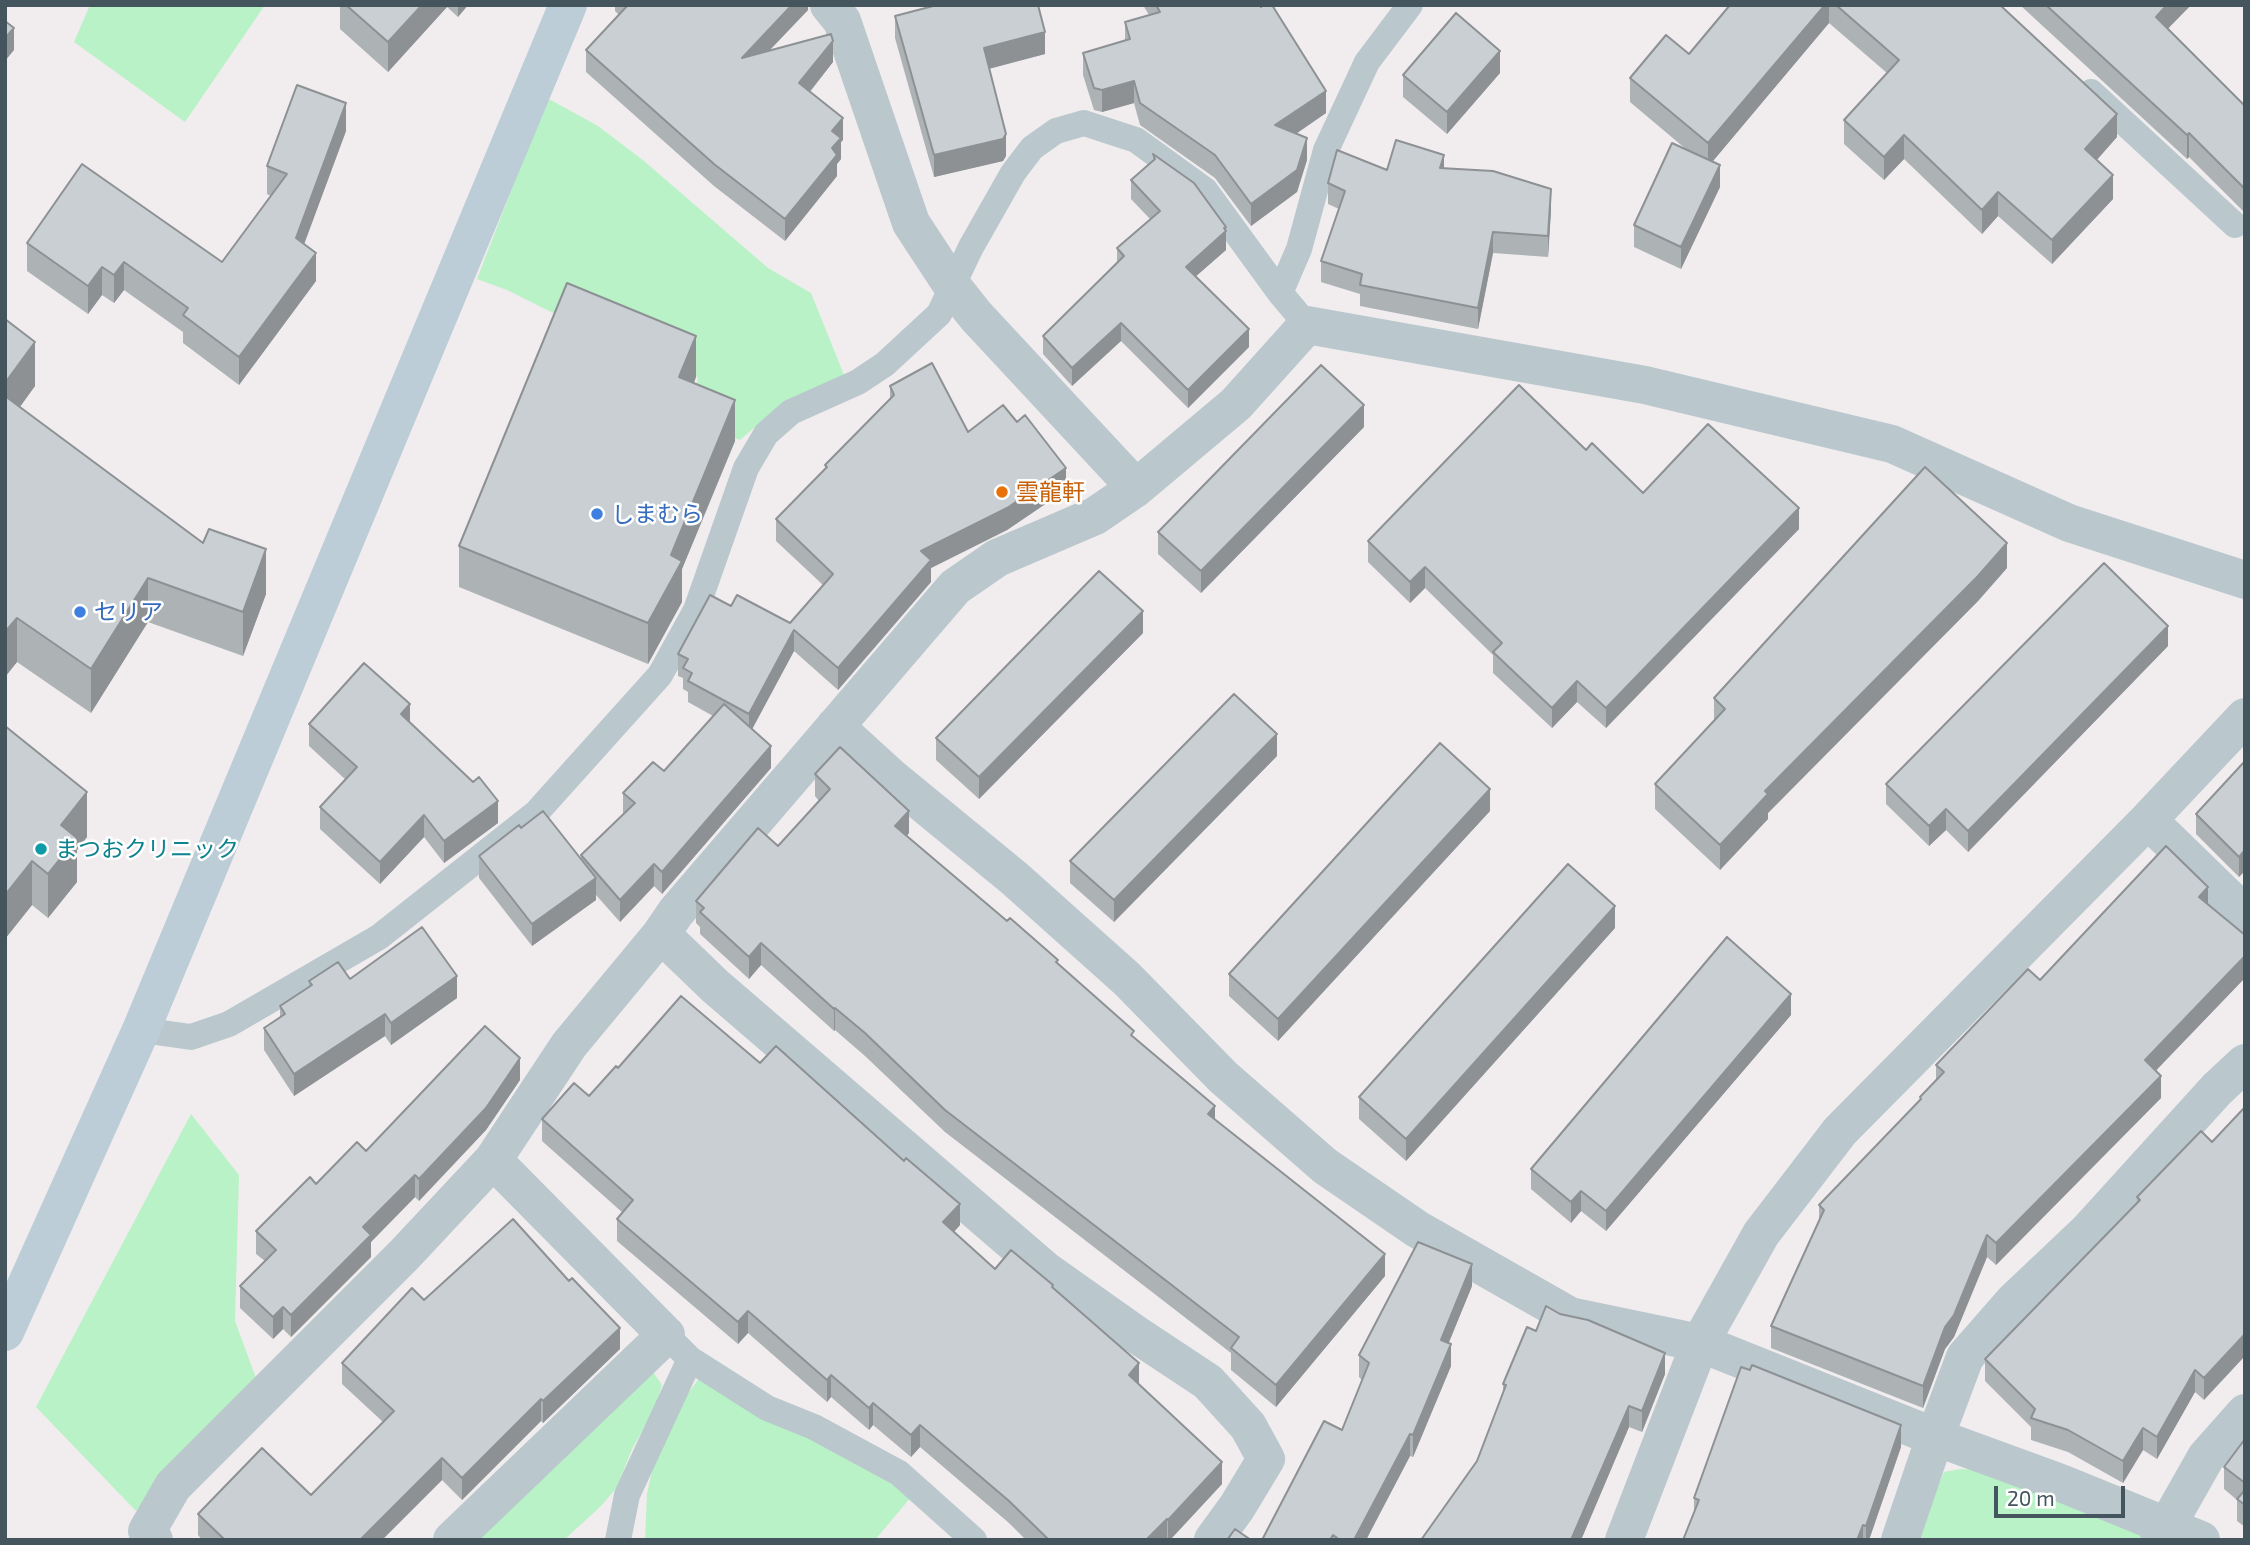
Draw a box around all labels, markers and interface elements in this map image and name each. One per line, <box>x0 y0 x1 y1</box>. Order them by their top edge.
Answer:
place label: 雲龍軒 <box>1016 478 1085 506</box>
marker: 雲龍軒 <box>994 484 1010 500</box>
place label: しまむら <box>611 500 703 528</box>
marker: しまむら <box>589 506 605 522</box>
place label: セリア <box>94 598 163 626</box>
marker: セリア <box>72 604 88 620</box>
place label: まつおクリニック <box>55 835 239 863</box>
marker: まつおクリニック <box>33 841 49 857</box>
scale bar <box>1998 1472 2129 1516</box>
text: 20 m <box>2007 1485 2055 1510</box>

